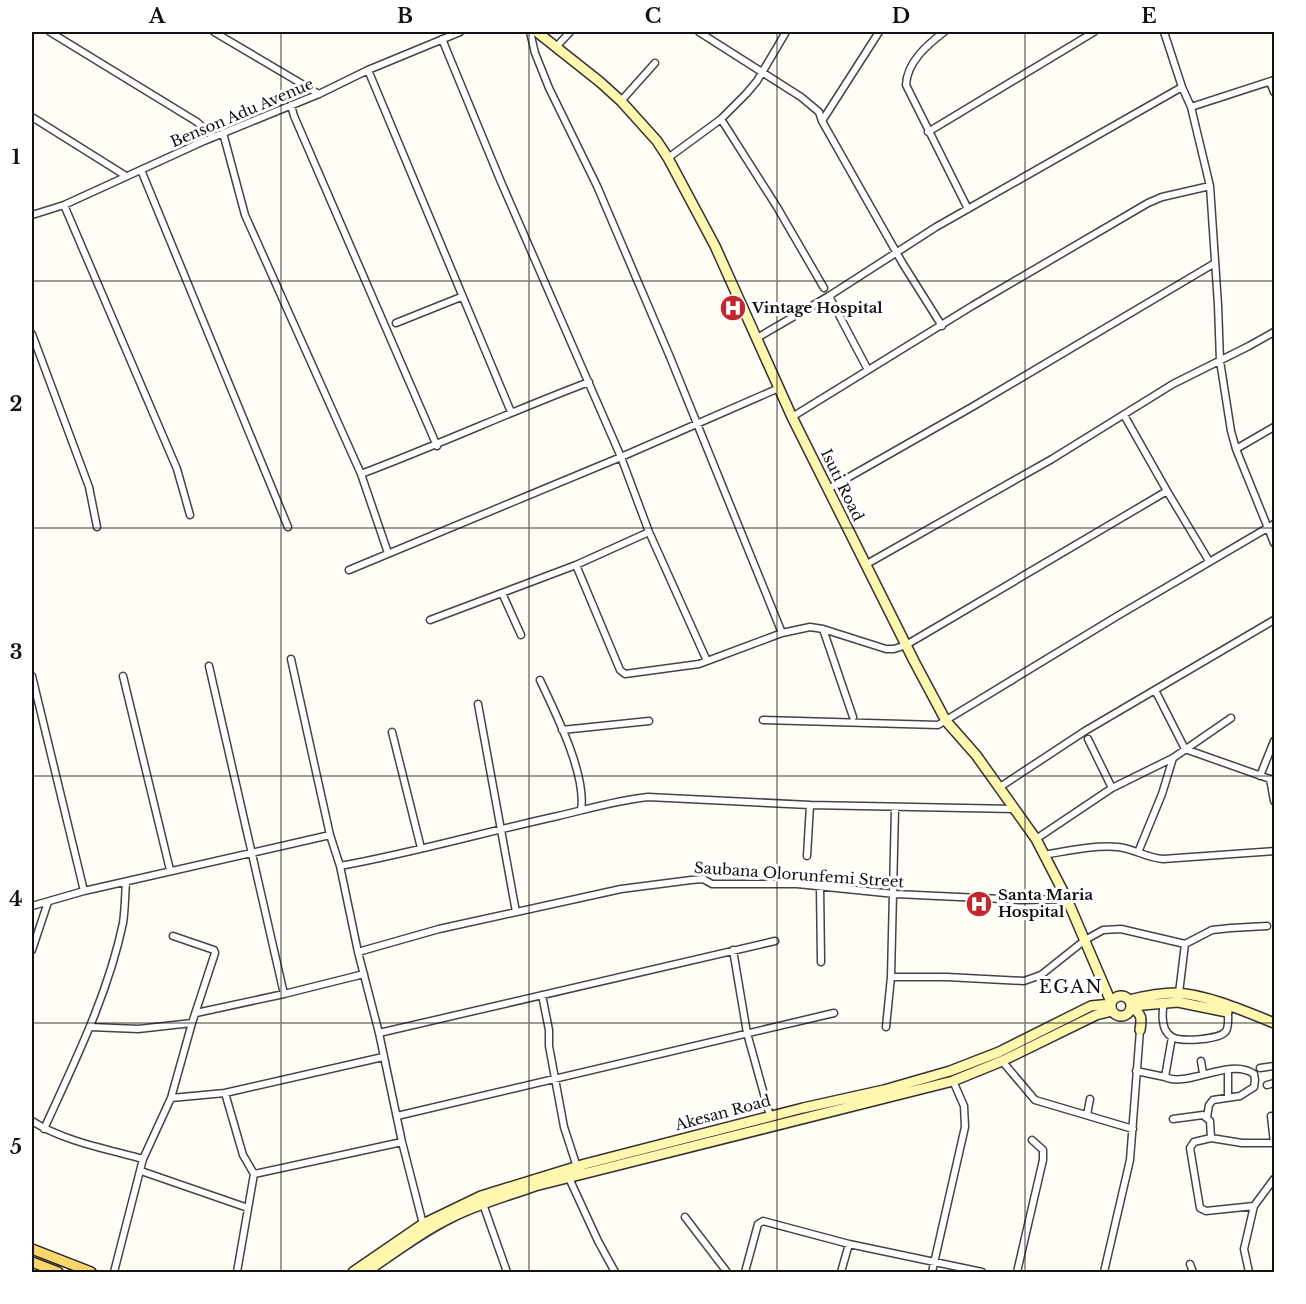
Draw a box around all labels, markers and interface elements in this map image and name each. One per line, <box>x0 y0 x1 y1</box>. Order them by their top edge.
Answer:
text: A <box>148 4 166 28</box>
text: B <box>397 4 413 28</box>
text: C <box>645 4 661 28</box>
text: D <box>892 4 910 28</box>
text: E <box>1141 4 1157 28</box>
street label: Benson Adu Avenue <box>167 74 316 151</box>
text: 1 <box>12 145 21 169</box>
hospital icon: Vintage Hospital <box>718 293 748 323</box>
place label: Vintage Hospital <box>751 298 883 317</box>
text: 2 <box>9 392 23 416</box>
street label: Isuti Road <box>817 446 868 524</box>
text: 3 <box>10 640 22 664</box>
street label: Saubana Olorunfemi Street <box>693 858 905 891</box>
place label: Santa Maria Hospital <box>998 885 1093 921</box>
text: 4 <box>9 887 23 911</box>
hospital icon: Santa Maria Hospital <box>964 889 994 919</box>
district label: EGAN <box>1039 976 1103 998</box>
street label: Akesan Road <box>672 1091 773 1135</box>
text: 5 <box>10 1135 22 1159</box>

